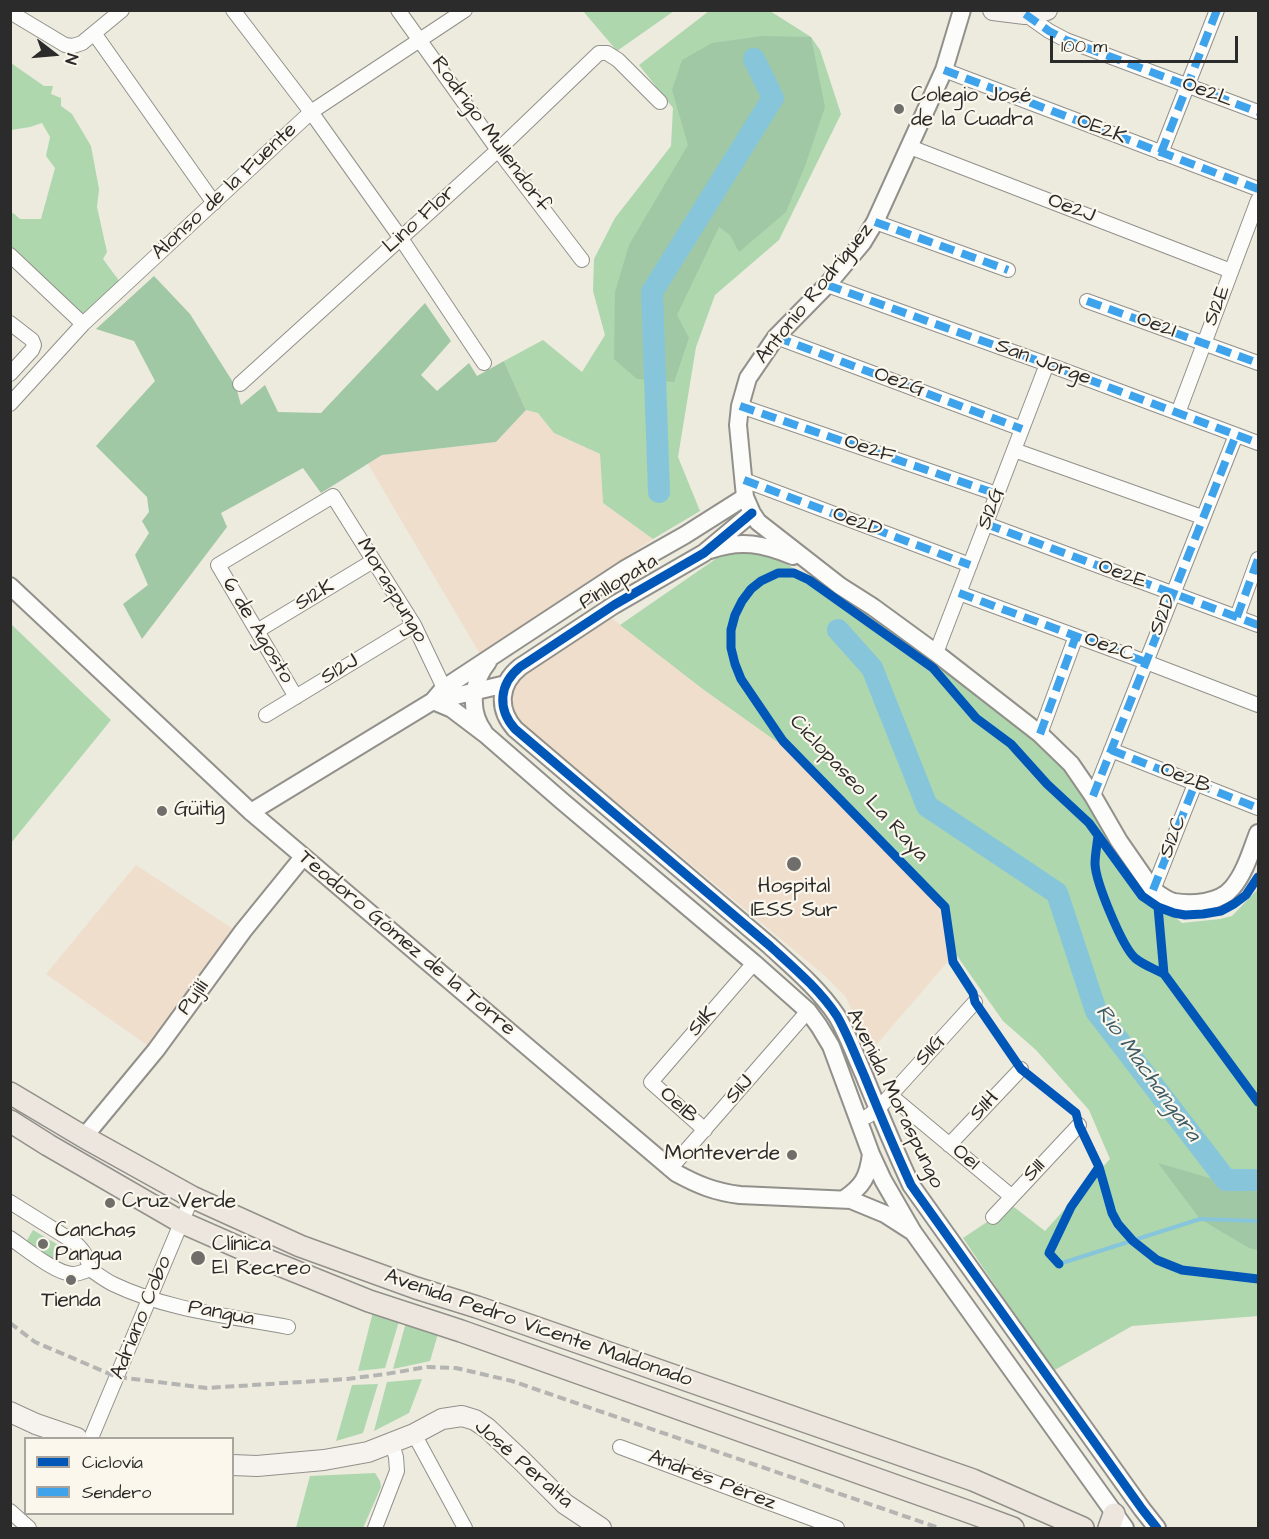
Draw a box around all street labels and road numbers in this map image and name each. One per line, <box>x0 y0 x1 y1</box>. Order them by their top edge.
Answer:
street label: Rodrigo Mullendorf <box>425 52 555 218</box>
street label: Oe2L <box>1178 72 1236 114</box>
street label: OE2K <box>1073 109 1129 151</box>
street label: Alonso de la Fuente <box>147 118 303 266</box>
street label: Lino Flor <box>378 181 462 259</box>
street label: Oe2J <box>1044 189 1098 229</box>
street label: Antonio Rodríguez <box>751 219 879 369</box>
street label: S12E <box>1199 283 1237 329</box>
street label: Oe2I <box>1133 307 1179 345</box>
street label: San Jorge <box>992 334 1094 392</box>
street label: Oe2G <box>870 362 928 404</box>
street label: Oe2F <box>840 430 898 470</box>
street label: S12G <box>973 485 1011 533</box>
street label: Oe2D <box>829 502 885 544</box>
street label: Moraspungo <box>350 534 432 648</box>
street label: Pinllopata <box>575 550 663 616</box>
street label: Oe2E <box>1094 555 1150 595</box>
street label: 6 de Agosto <box>216 573 298 689</box>
street label: S12K <box>291 575 339 617</box>
street label: S12D <box>1145 591 1183 639</box>
street label: Oe2C <box>1080 627 1138 669</box>
street label: S12J <box>317 649 363 691</box>
street label: Ciclopaseo La Raya <box>783 710 933 868</box>
street label: Oe2B <box>1156 758 1214 800</box>
street label: S12C <box>1155 812 1193 862</box>
street label: Teodoro Gómez de la Torre <box>292 846 520 1042</box>
street label: Pujilí <box>173 975 215 1021</box>
street label: S11K <box>683 1002 723 1042</box>
street label: Avenida Moraspungo <box>840 1005 948 1193</box>
street label: S11G <box>910 1030 952 1072</box>
street label: S11J <box>721 1070 759 1110</box>
street label: Oe1B <box>654 1082 702 1130</box>
street label: S11H <box>965 1087 1005 1127</box>
street label: Oe1 <box>946 1139 984 1177</box>
street label: S11I <box>1018 1154 1052 1188</box>
street label: Adriano Cobo <box>106 1253 178 1383</box>
street label: Avenida Pedro Vicente Maldonado <box>381 1264 695 1394</box>
street label: Pangua <box>186 1295 256 1333</box>
street label: José Peralta <box>468 1415 578 1515</box>
street label: Andrés Pérez <box>645 1445 779 1517</box>

